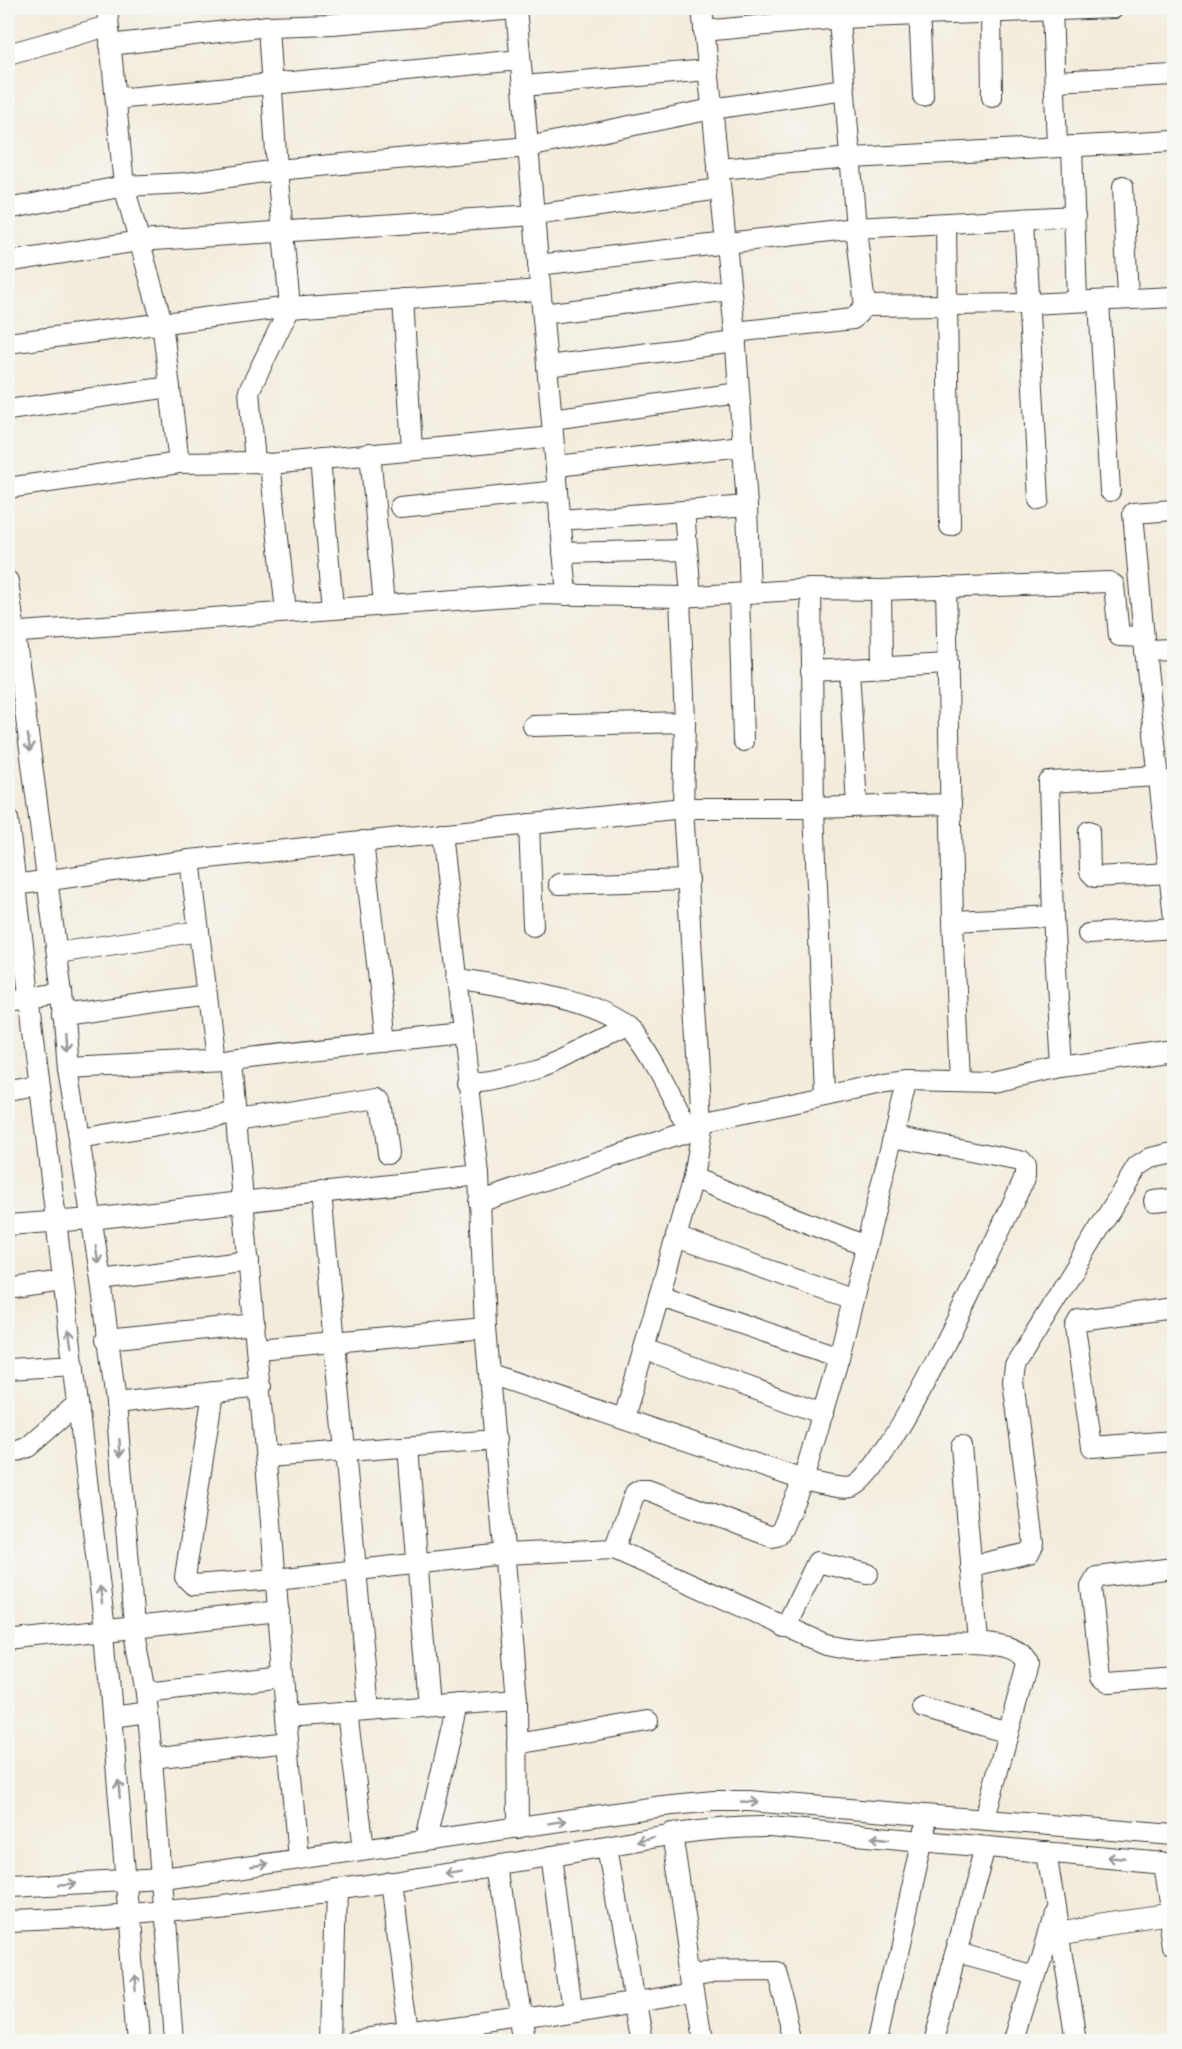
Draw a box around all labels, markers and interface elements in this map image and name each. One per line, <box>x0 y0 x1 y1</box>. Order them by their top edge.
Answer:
one-way arrow <box>23 733 34 753</box>
one-way arrow <box>60 1031 71 1050</box>
one-way arrow <box>91 1244 102 1264</box>
one-way arrow <box>65 1329 76 1349</box>
one-way arrow <box>115 1438 126 1458</box>
one-way arrow <box>95 1585 106 1605</box>
one-way arrow <box>113 1779 124 1799</box>
one-way arrow <box>740 1796 760 1807</box>
one-way arrow <box>546 1817 566 1828</box>
one-way arrow <box>871 1832 891 1843</box>
one-way arrow <box>635 1834 655 1845</box>
one-way arrow <box>1107 1853 1127 1864</box>
one-way arrow <box>249 1859 269 1870</box>
one-way arrow <box>443 1867 463 1878</box>
one-way arrow <box>55 1878 75 1889</box>
one-way arrow <box>129 1974 140 1994</box>

